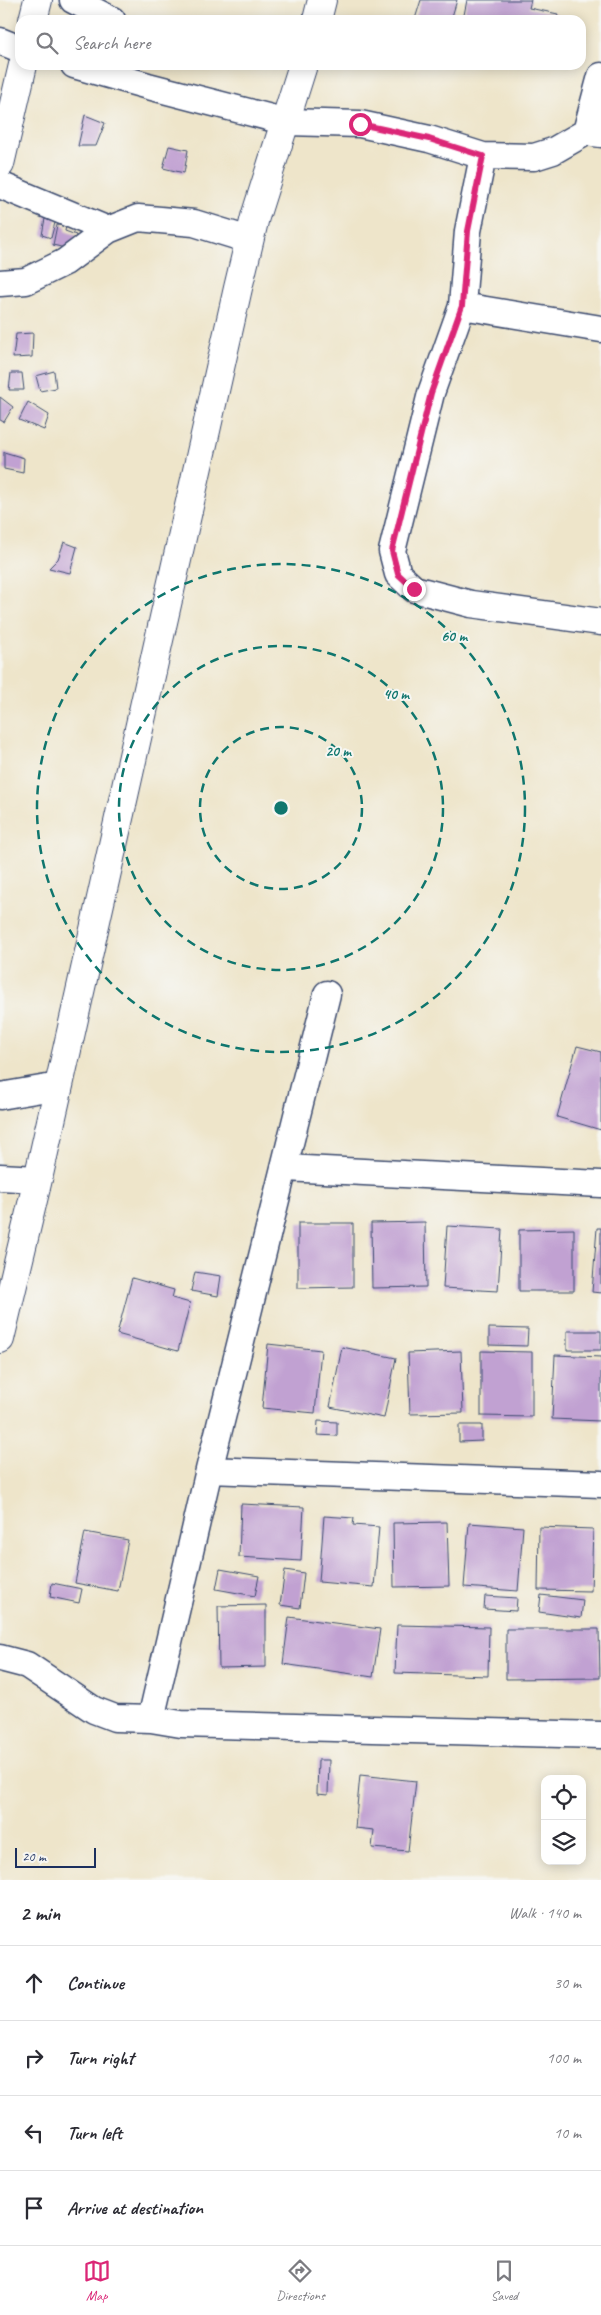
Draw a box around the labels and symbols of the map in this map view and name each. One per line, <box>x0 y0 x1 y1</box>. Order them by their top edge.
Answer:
route start <box>349 113 372 136</box>
route end <box>403 578 426 601</box>
text: 60 m <box>441 627 468 646</box>
text: 40 m <box>383 685 410 704</box>
text: 20 m <box>325 742 352 761</box>
centre of rings <box>272 799 290 817</box>
scale bar <box>15 1845 96 1868</box>

